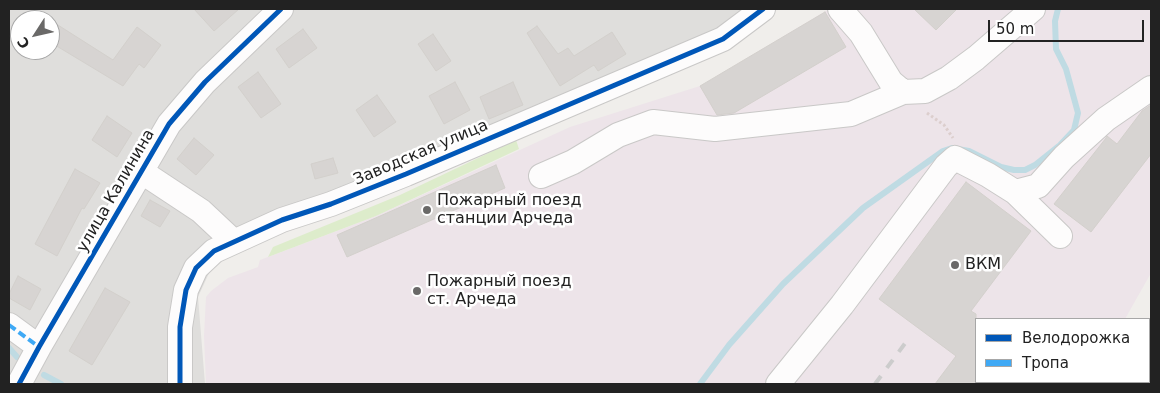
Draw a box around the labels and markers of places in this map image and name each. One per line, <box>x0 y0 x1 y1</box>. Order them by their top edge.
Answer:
place label: Пожарный поезд станции Арчеда <box>437 191 581 229</box>
marker: Пожарный поезд станции Арчеда <box>421 204 433 216</box>
place label: ВКМ <box>965 255 1001 275</box>
marker: ВКМ <box>949 259 961 271</box>
place label: Пожарный поезд ст. Арчеда <box>427 272 571 310</box>
marker: Пожарный поезд ст. Арчеда <box>411 285 423 297</box>

